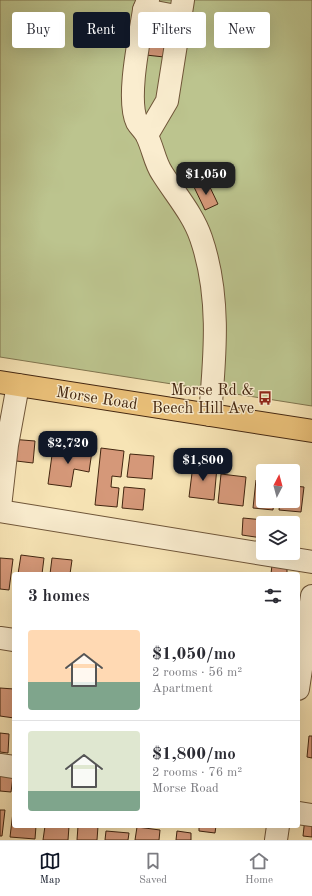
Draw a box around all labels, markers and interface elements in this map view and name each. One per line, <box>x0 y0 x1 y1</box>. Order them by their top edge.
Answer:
chip: Buy <box>12 12 65 48</box>
chip: Rent <box>73 12 130 48</box>
chip: Filters <box>138 12 206 48</box>
chip: New <box>214 12 270 48</box>
pin: $1,050 <box>173 162 239 196</box>
text: $1,050 <box>185 168 227 181</box>
place label: Morse Rd & Beech Hill Ave <box>152 383 254 417</box>
street label: Morse Road <box>55 385 139 413</box>
bus stop icon: Morse Rd & Beech Hill Ave <box>257 390 273 406</box>
pin: $2,720 <box>35 431 101 465</box>
text: $2,720 <box>47 437 89 450</box>
pin: $1,800 <box>170 448 236 482</box>
text: $1,800 <box>182 454 224 467</box>
north arrow <box>256 464 300 508</box>
map controls <box>256 464 300 560</box>
button: layers <box>256 516 300 560</box>
icon: filters <box>262 585 284 607</box>
text: 3 homes <box>28 588 90 605</box>
icon: home <box>60 646 108 694</box>
text: $1,050/mo <box>152 646 236 663</box>
text: 2 rooms · 56 m² <box>152 666 242 679</box>
text: Apartment <box>152 682 213 695</box>
text: $1,800/mo <box>152 746 236 763</box>
icon: home <box>60 747 108 795</box>
text: 2 rooms · 76 m² <box>152 766 242 779</box>
text: Morse Road <box>152 782 219 795</box>
tab: Map <box>39 850 61 888</box>
tab: Saved <box>139 850 167 888</box>
tab: Home <box>245 850 273 888</box>

